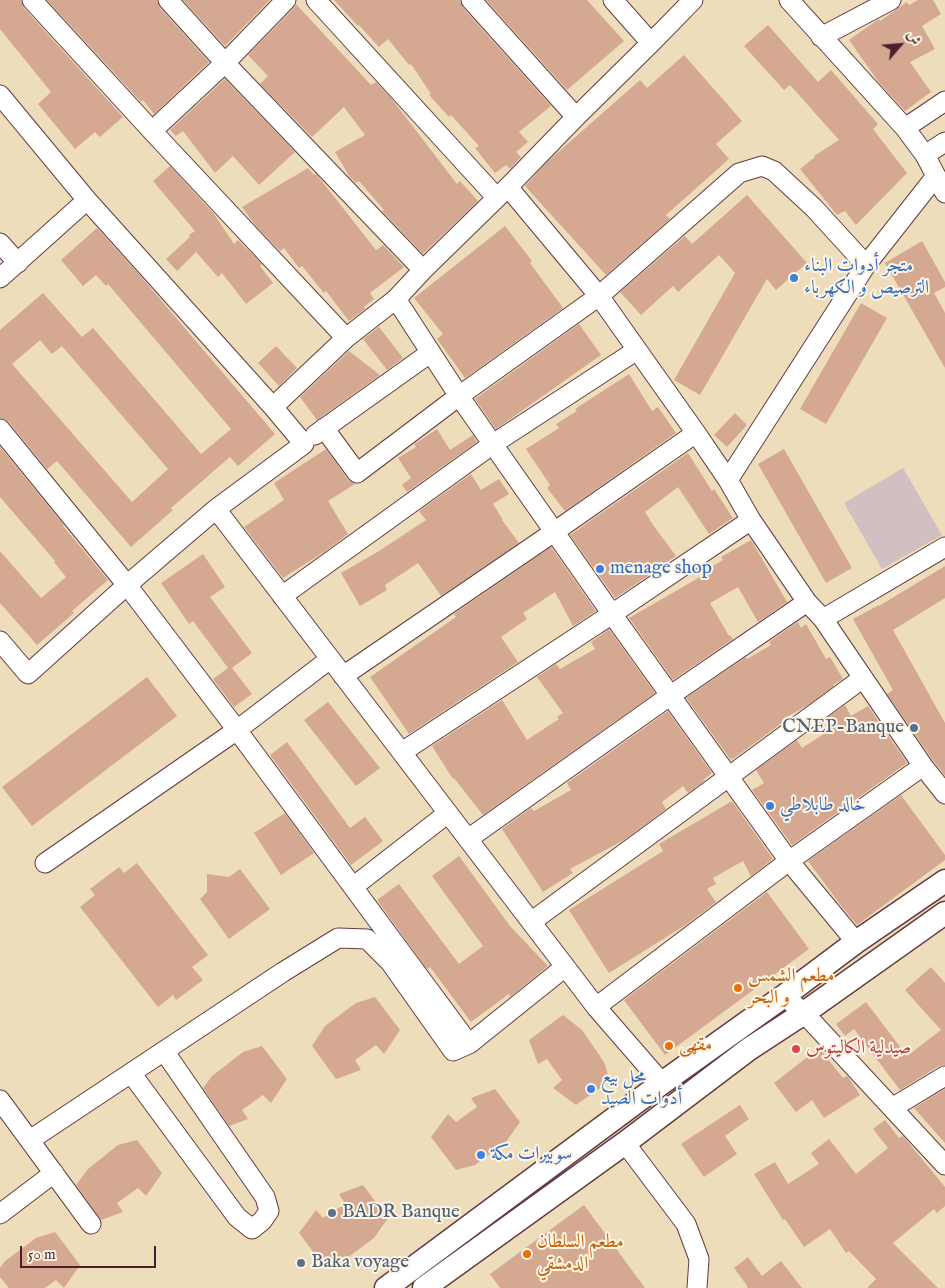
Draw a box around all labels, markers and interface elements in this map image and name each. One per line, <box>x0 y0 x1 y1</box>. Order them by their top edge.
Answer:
north arrow <box>875 20 925 70</box>
text: ش <box>902 28 925 48</box>
place label: متجر أدوات البناء الترصيص و الكهرباء <box>804 256 929 300</box>
marker: متجر أدوات البناء الترصيص و الكهرباء <box>788 272 800 284</box>
place label: menage shop <box>610 558 712 580</box>
marker: menage shop <box>594 563 606 575</box>
place label: CNEP-Banque <box>782 717 904 739</box>
marker: CNEP-Banque <box>908 722 920 734</box>
place label: خالد طابلاطي <box>780 795 866 817</box>
marker: خالد طابلاطي <box>764 800 776 812</box>
place label: مطعم الشمس و البحر <box>748 966 834 1010</box>
marker: مطعم الشمس و البحر <box>732 982 744 994</box>
place label: مقهى <box>679 1035 712 1057</box>
place label: صيدلية الكاليتوس <box>806 1038 911 1060</box>
marker: مقهى <box>663 1040 675 1052</box>
marker: صيدلية الكاليتوس <box>790 1043 802 1055</box>
place label: محل بيع أدوات الصيد <box>601 1067 682 1111</box>
marker: محل بيع أدوات الصيد <box>585 1083 597 1095</box>
place label: سوبيرات مكة <box>491 1144 572 1166</box>
marker: سوبيرات مكة <box>475 1149 487 1161</box>
place label: BADR Banque <box>342 1202 460 1224</box>
marker: BADR Banque <box>326 1207 338 1219</box>
place label: مطعم السلطان الدمشقي <box>537 1232 624 1276</box>
scale bar <box>22 1236 159 1268</box>
text: 50 m <box>28 1245 56 1264</box>
marker: مطعم السلطان الدمشقي <box>521 1248 533 1260</box>
place label: Baka voyage <box>311 1252 409 1274</box>
marker: Baka voyage <box>295 1257 307 1269</box>

